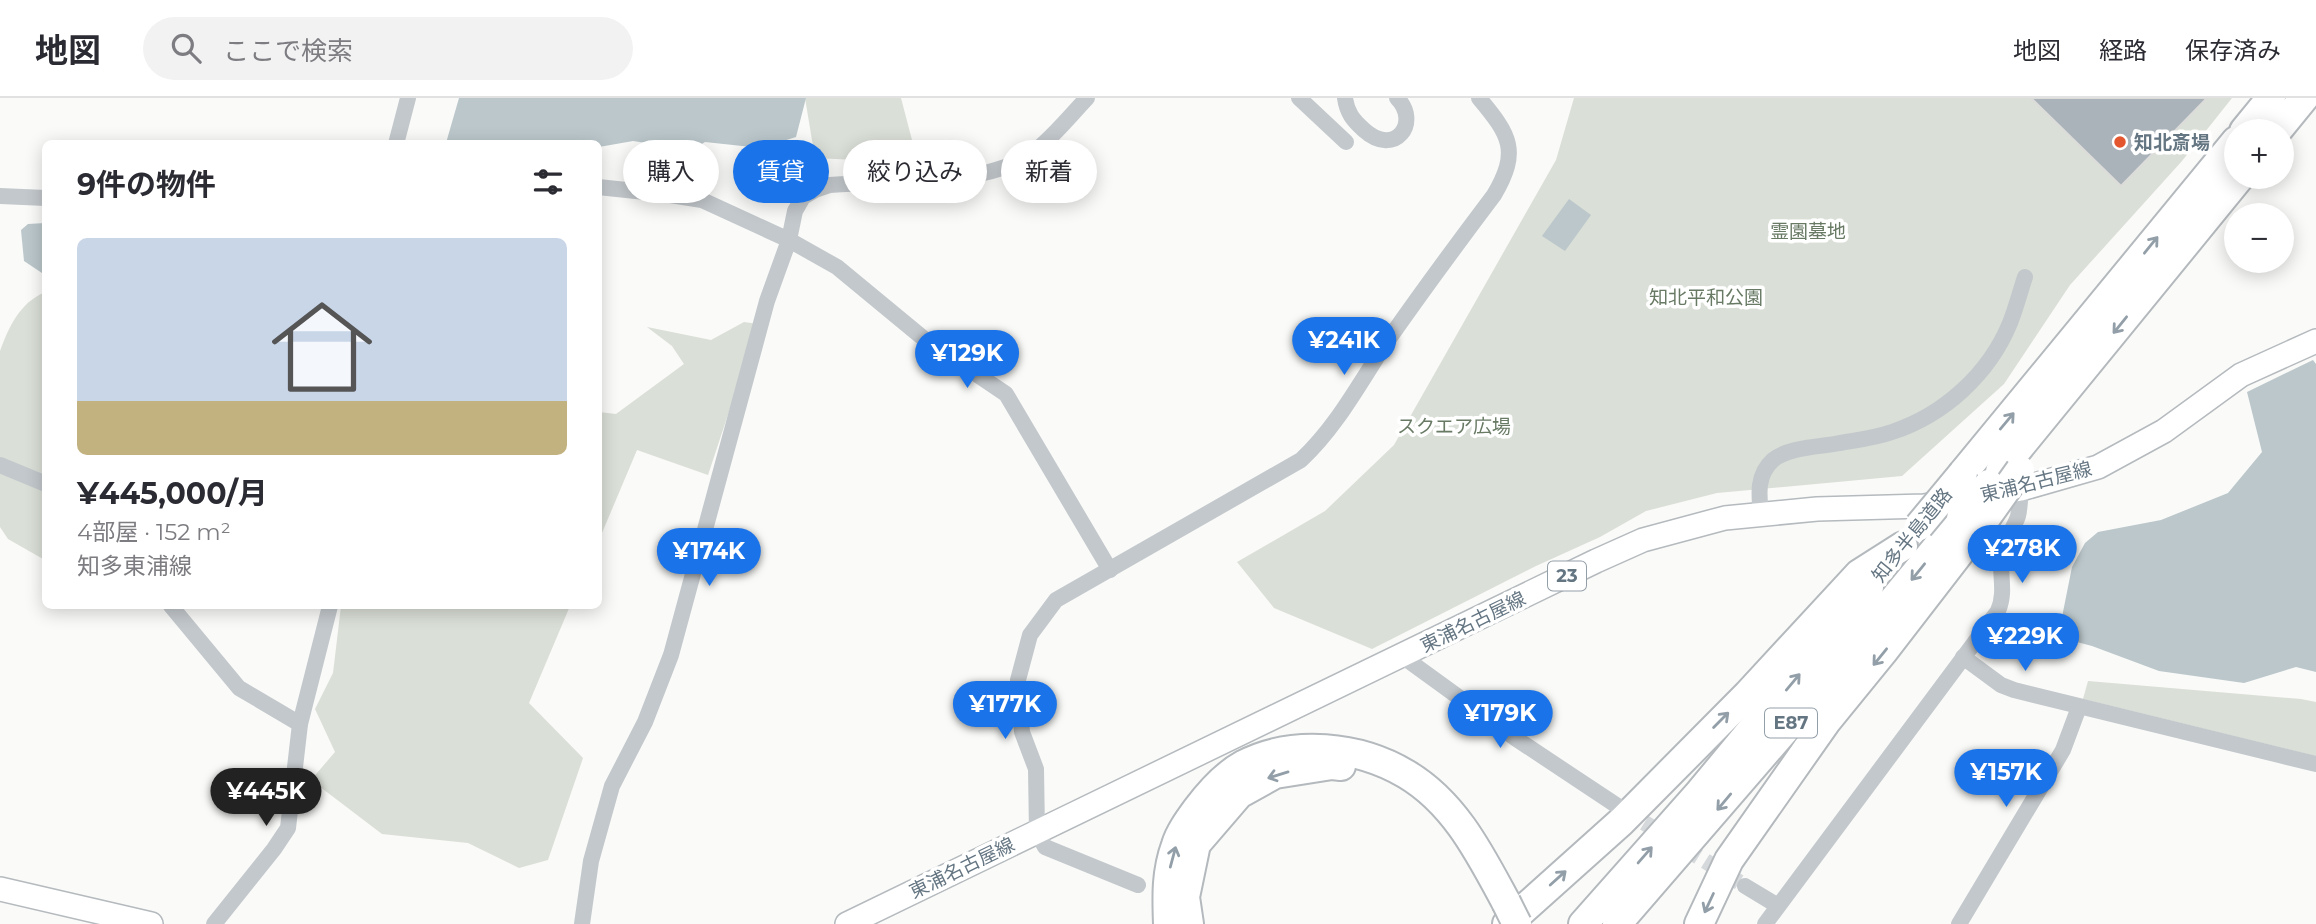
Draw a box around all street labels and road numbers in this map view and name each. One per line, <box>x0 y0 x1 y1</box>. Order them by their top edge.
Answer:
street label: 東浦名古屋線 <box>1978 457 2094 507</box>
street label: 知多半島道路 <box>1867 483 1957 587</box>
road number: 23 <box>1548 562 1586 590</box>
street label: 東浦名古屋線 <box>1417 587 1529 657</box>
road number: E87 <box>1765 708 1817 738</box>
street label: 東浦名古屋線 <box>906 833 1018 903</box>

